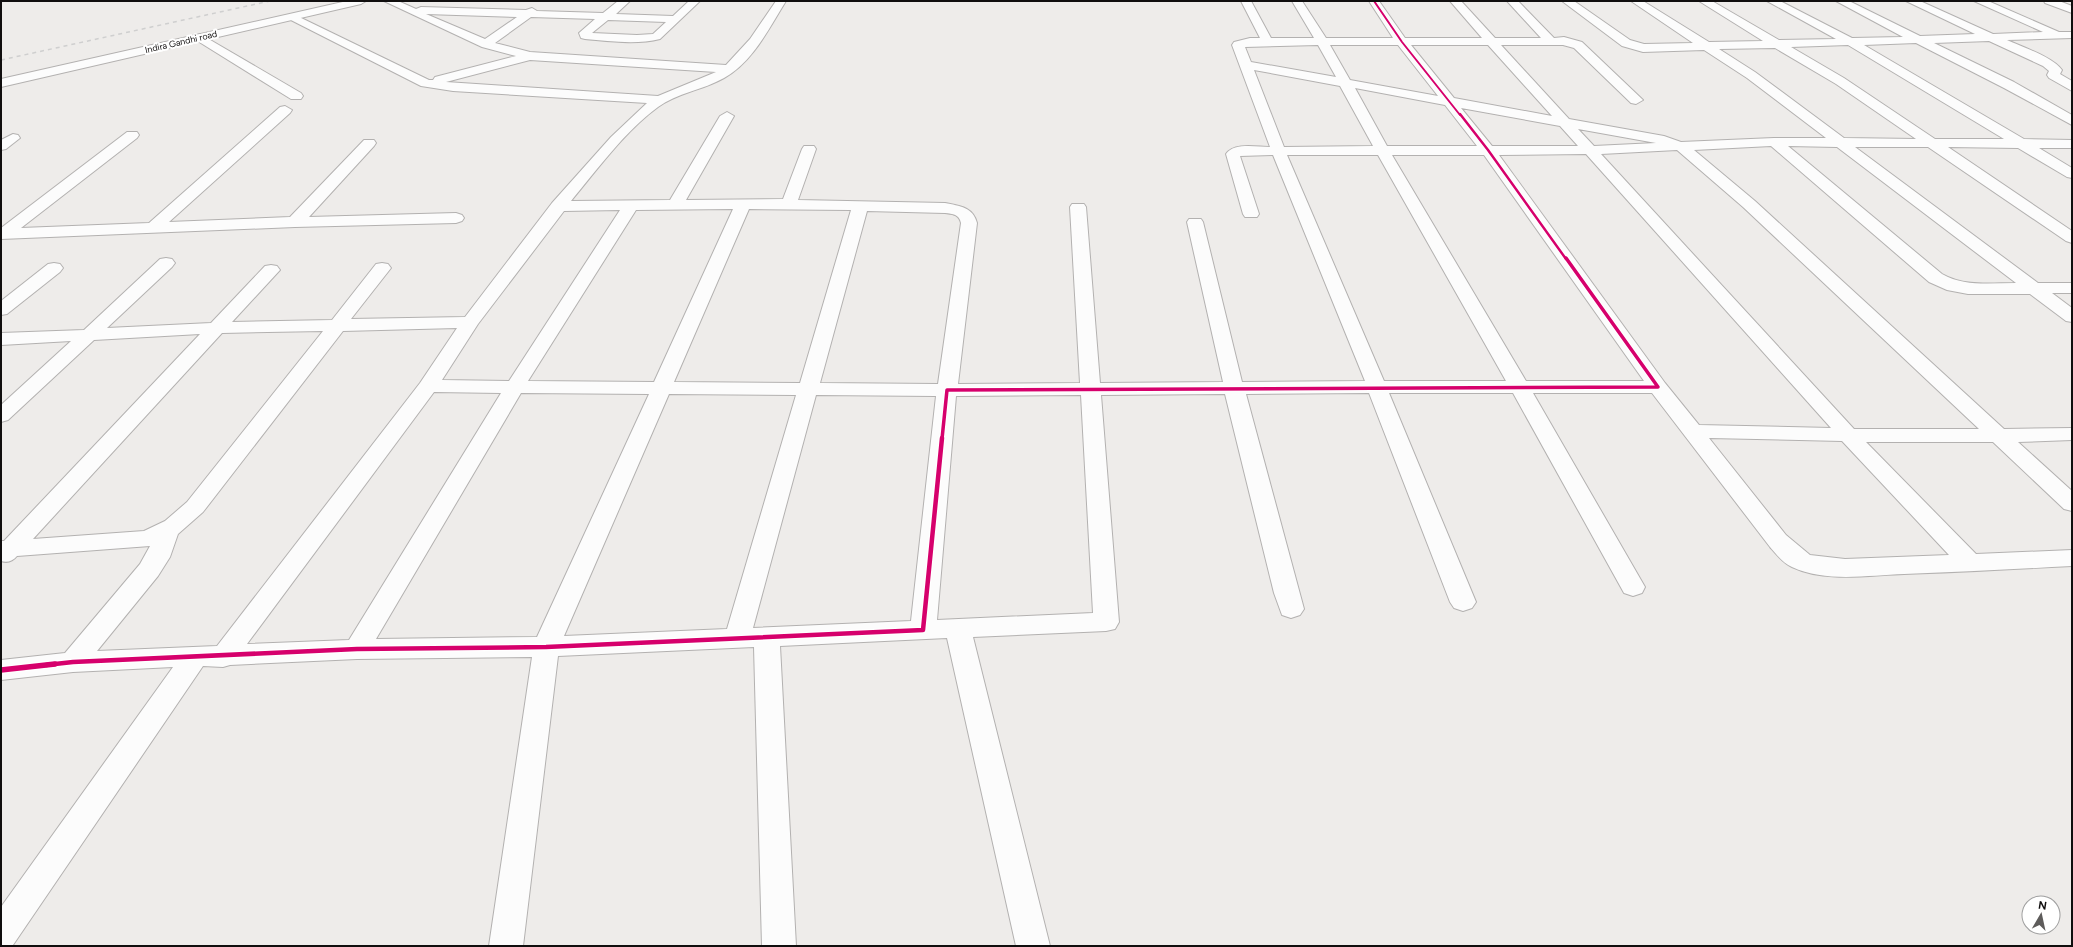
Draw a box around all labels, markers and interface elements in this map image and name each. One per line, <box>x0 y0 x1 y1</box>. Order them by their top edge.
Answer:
street label: Indira Gandhi road <box>144 28 218 55</box>
north arrow <box>2021 895 2061 935</box>
text: N <box>2037 899 2048 913</box>

